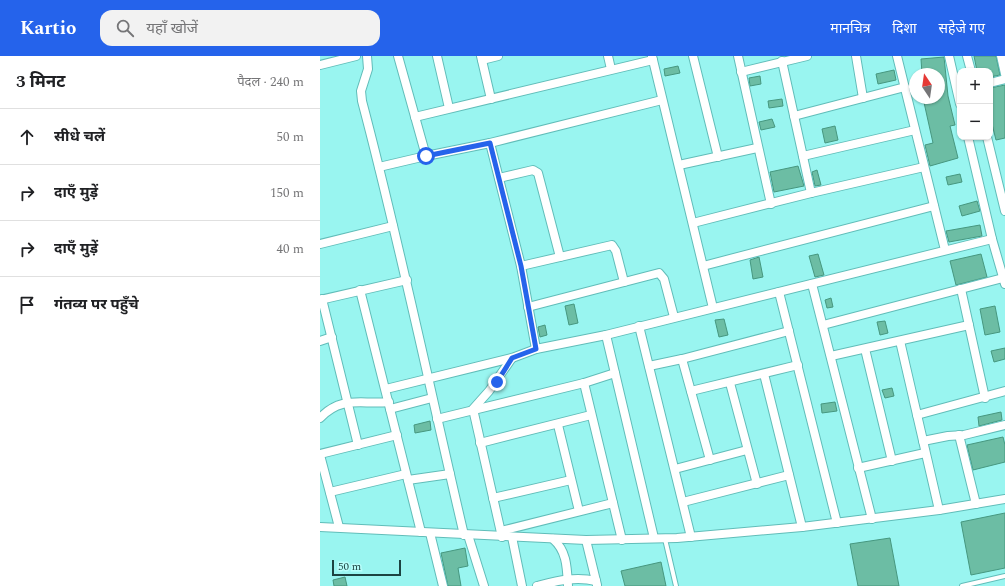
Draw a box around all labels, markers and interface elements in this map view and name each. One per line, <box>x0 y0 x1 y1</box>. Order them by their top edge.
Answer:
search box <box>100 10 380 46</box>
text: Kartio <box>20 14 76 43</box>
icon: search <box>114 17 136 39</box>
text: यहाँ खोजें <box>146 17 198 40</box>
text: मानचित्र <box>830 18 870 39</box>
text: दिशा <box>892 18 917 39</box>
text: सहेजे गए <box>939 18 985 39</box>
north arrow <box>909 68 945 104</box>
map controls <box>957 68 993 140</box>
button: + <box>957 68 993 104</box>
text: 3 मिनट <box>16 69 65 95</box>
text: पैदल · 240 m <box>237 72 304 92</box>
button: − <box>957 104 993 140</box>
text: सीधे चलें <box>54 125 105 148</box>
icon: ahead <box>16 126 38 148</box>
text: 50 m <box>277 127 304 147</box>
route start <box>417 147 435 165</box>
text: दाएँ मुड़ें <box>54 181 98 204</box>
icon: right <box>16 182 38 204</box>
text: 150 m <box>270 183 304 203</box>
text: दाएँ मुड़ें <box>54 237 98 260</box>
icon: right <box>16 238 38 260</box>
text: 40 m <box>277 239 304 259</box>
text: गंतव्य पर पहुँचे <box>54 293 139 316</box>
icon: arrive <box>16 294 38 316</box>
route end <box>488 373 506 391</box>
scale bar <box>332 558 401 577</box>
text: 50 m <box>338 558 361 575</box>

